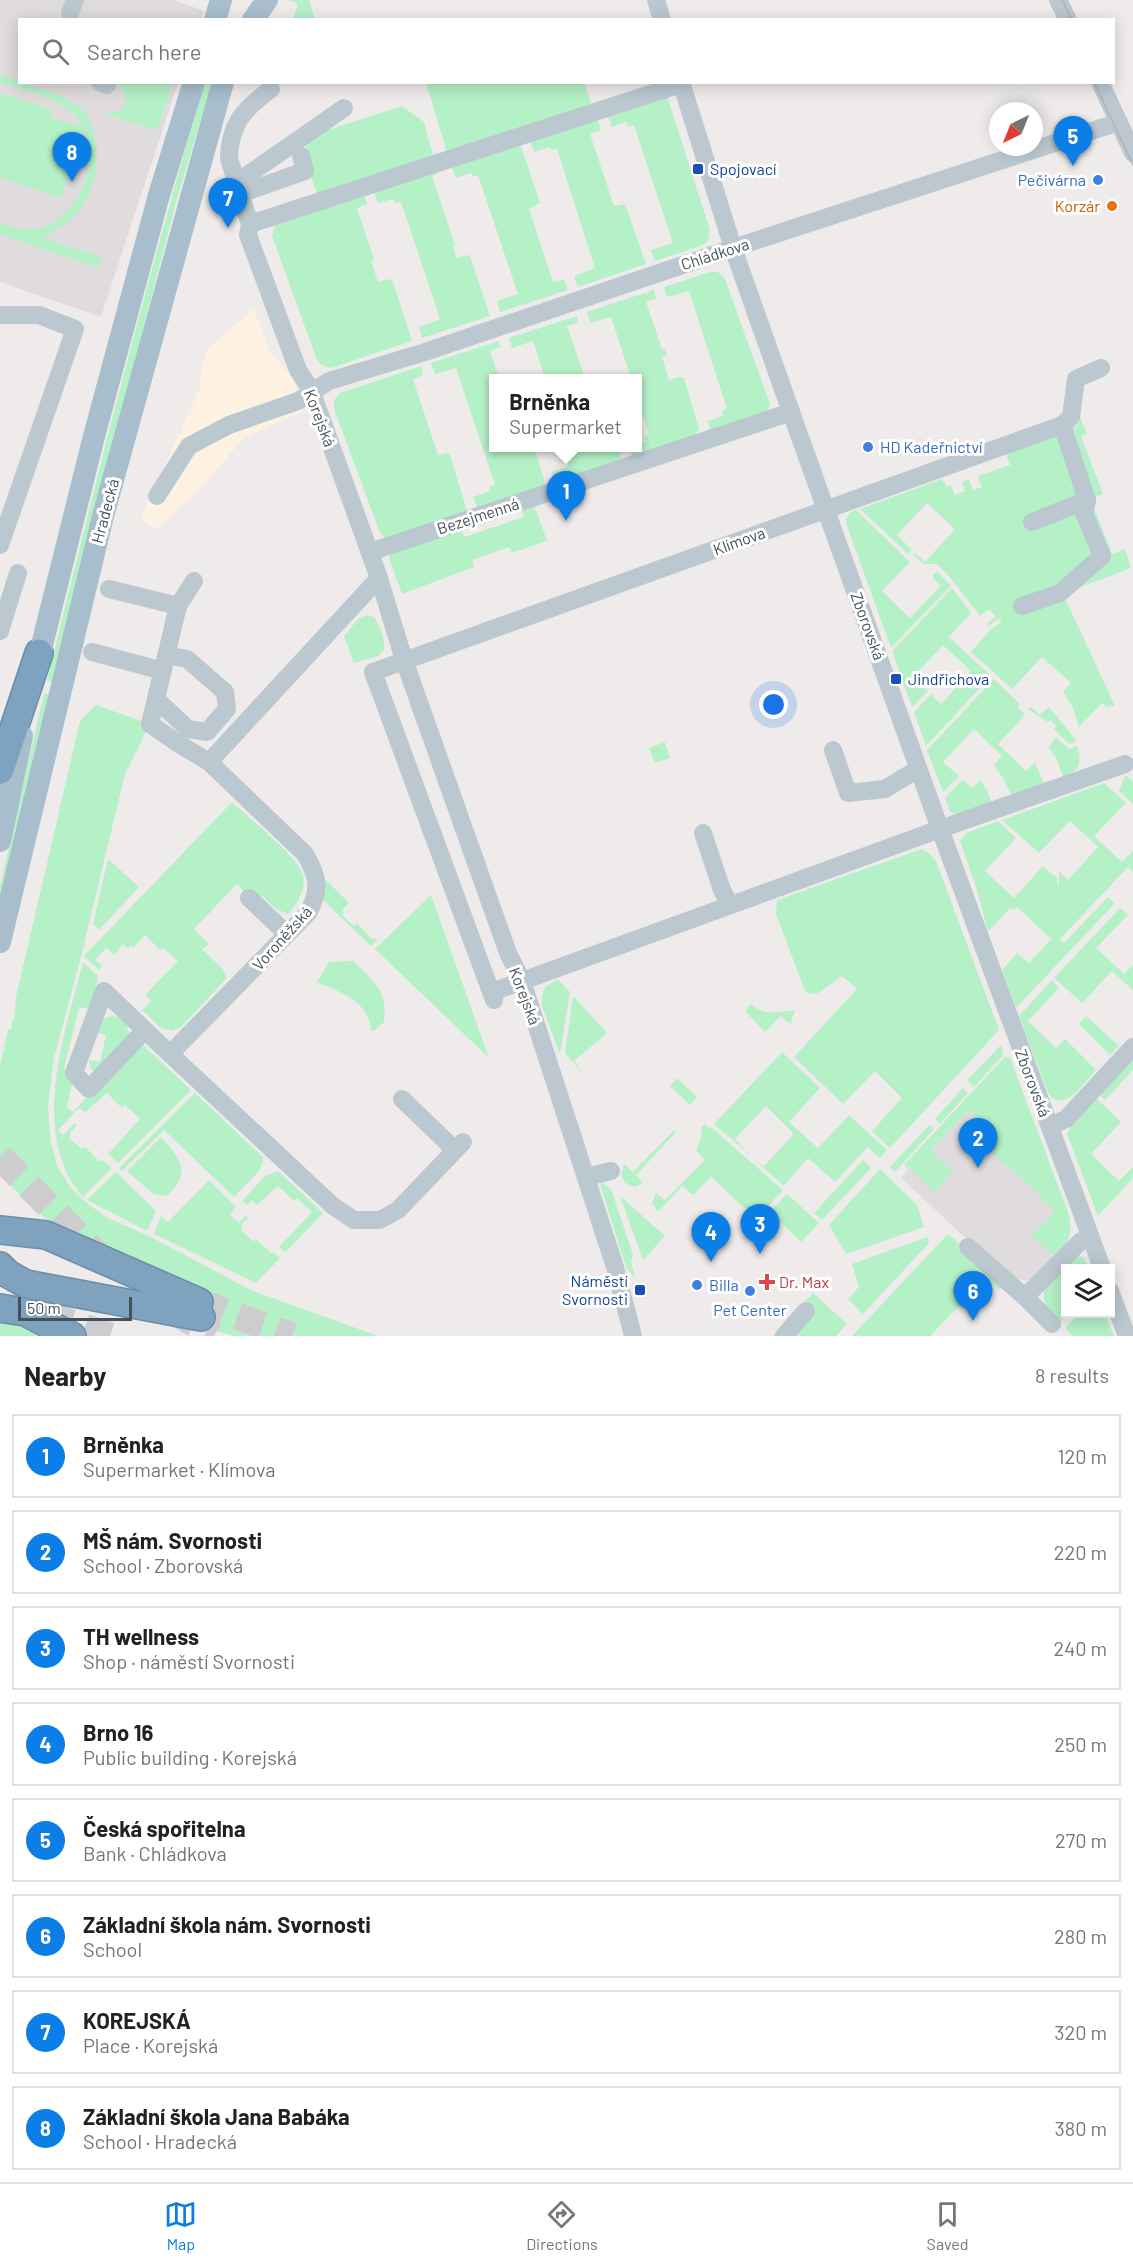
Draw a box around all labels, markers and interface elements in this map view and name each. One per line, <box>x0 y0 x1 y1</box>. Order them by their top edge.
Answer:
search box <box>18 18 1115 84</box>
icon: search <box>39 35 72 68</box>
text: Search here <box>87 38 201 64</box>
north arrow <box>989 102 1043 156</box>
pin: 5 <box>1054 116 1092 166</box>
pin: 8 <box>52 132 92 182</box>
place label: Spojovací <box>710 159 777 178</box>
marker: Spojovací <box>691 162 705 176</box>
place label: Pečivárna <box>1018 170 1086 189</box>
marker: Pečivárna <box>1091 173 1105 187</box>
pin: 7 <box>208 178 248 228</box>
place label: Korzár <box>1055 196 1100 215</box>
marker: Korzár <box>1105 199 1119 213</box>
street label: Chládkova <box>678 234 751 273</box>
popup <box>489 374 642 452</box>
street label: Korejská <box>301 386 340 449</box>
text: Brněnka <box>509 388 590 414</box>
text: Supermarket <box>509 414 622 438</box>
place label: HD Kadeřnictví <box>880 437 983 456</box>
marker: HD Kadeřnictví <box>861 440 875 454</box>
pin: 1 <box>546 472 586 521</box>
street label: Hradecká <box>87 477 122 545</box>
street label: Bezejmenná <box>434 493 521 538</box>
street label: Klímova <box>710 522 767 559</box>
street label: Zborovská <box>847 589 890 662</box>
place label: Jindřichova <box>908 669 989 688</box>
marker: Jindřichova <box>889 672 903 686</box>
your location <box>759 690 788 719</box>
street label: Voroněžská <box>248 902 315 974</box>
street label: Korejská <box>506 964 545 1027</box>
street label: Zborovská <box>1012 1046 1055 1119</box>
pin: 2 <box>958 1118 998 1168</box>
pin: 3 <box>740 1204 780 1254</box>
pin: 4 <box>692 1212 730 1262</box>
map controls <box>1061 1264 1115 1318</box>
button: layers <box>1061 1264 1115 1318</box>
place label: Náměstí Svornosti <box>562 1271 629 1308</box>
place label: Dr. Max <box>779 1272 829 1291</box>
pin: 6 <box>954 1272 992 1321</box>
place label: Billa <box>709 1275 739 1294</box>
marker: Dr. Max <box>760 1275 774 1289</box>
marker: Billa <box>690 1278 704 1292</box>
marker: Náměstí Svornosti <box>633 1283 647 1297</box>
marker: Pet Center <box>743 1284 757 1298</box>
scale bar <box>18 1294 132 1322</box>
text: 50 m <box>27 1298 61 1317</box>
place label: Pet Center <box>713 1300 787 1319</box>
text: Nearby <box>24 1360 106 1391</box>
text: 8 results <box>1035 1363 1109 1387</box>
text: Brněnka <box>83 1431 164 1457</box>
text: 1 <box>42 1444 49 1468</box>
text: 120 m <box>1057 1444 1107 1468</box>
text: Supermarket · Klímova <box>83 1457 275 1481</box>
text: MŠ nám. Svornosti <box>83 1527 262 1553</box>
text: 2 <box>40 1540 51 1564</box>
text: 220 m <box>1054 1540 1107 1564</box>
text: School · Zborovská <box>83 1553 243 1577</box>
text: TH wellness <box>83 1623 199 1649</box>
text: 3 <box>40 1636 51 1660</box>
text: 240 m <box>1053 1636 1107 1660</box>
text: Shop · náměstí Svornosti <box>83 1649 295 1673</box>
text: Brno 16 <box>83 1719 153 1745</box>
text: 4 <box>39 1732 52 1756</box>
text: 250 m <box>1054 1732 1107 1756</box>
text: Public building · Korejská <box>83 1745 297 1769</box>
text: Česká spořitelna <box>83 1815 246 1841</box>
text: 5 <box>40 1828 51 1852</box>
text: 270 m <box>1055 1828 1107 1852</box>
text: Bank · Chládkova <box>83 1841 227 1865</box>
text: Základní škola nám. Svornosti <box>83 1911 371 1937</box>
text: 6 <box>40 1924 51 1948</box>
text: 280 m <box>1054 1924 1107 1948</box>
text: School <box>83 1937 142 1961</box>
text: KOREJSKÁ <box>83 2007 191 2033</box>
text: 7 <box>41 2020 50 2044</box>
text: 320 m <box>1054 2020 1107 2044</box>
text: Place · Korejská <box>83 2033 218 2057</box>
text: Základní škola Jana Babáka <box>83 2103 350 2129</box>
text: 8 <box>40 2116 51 2140</box>
text: 380 m <box>1054 2116 1107 2140</box>
text: School · Hradecká <box>83 2129 237 2153</box>
tab: Map <box>164 2198 197 2253</box>
tab: Directions <box>526 2198 598 2253</box>
tab: Saved <box>927 2198 969 2253</box>

